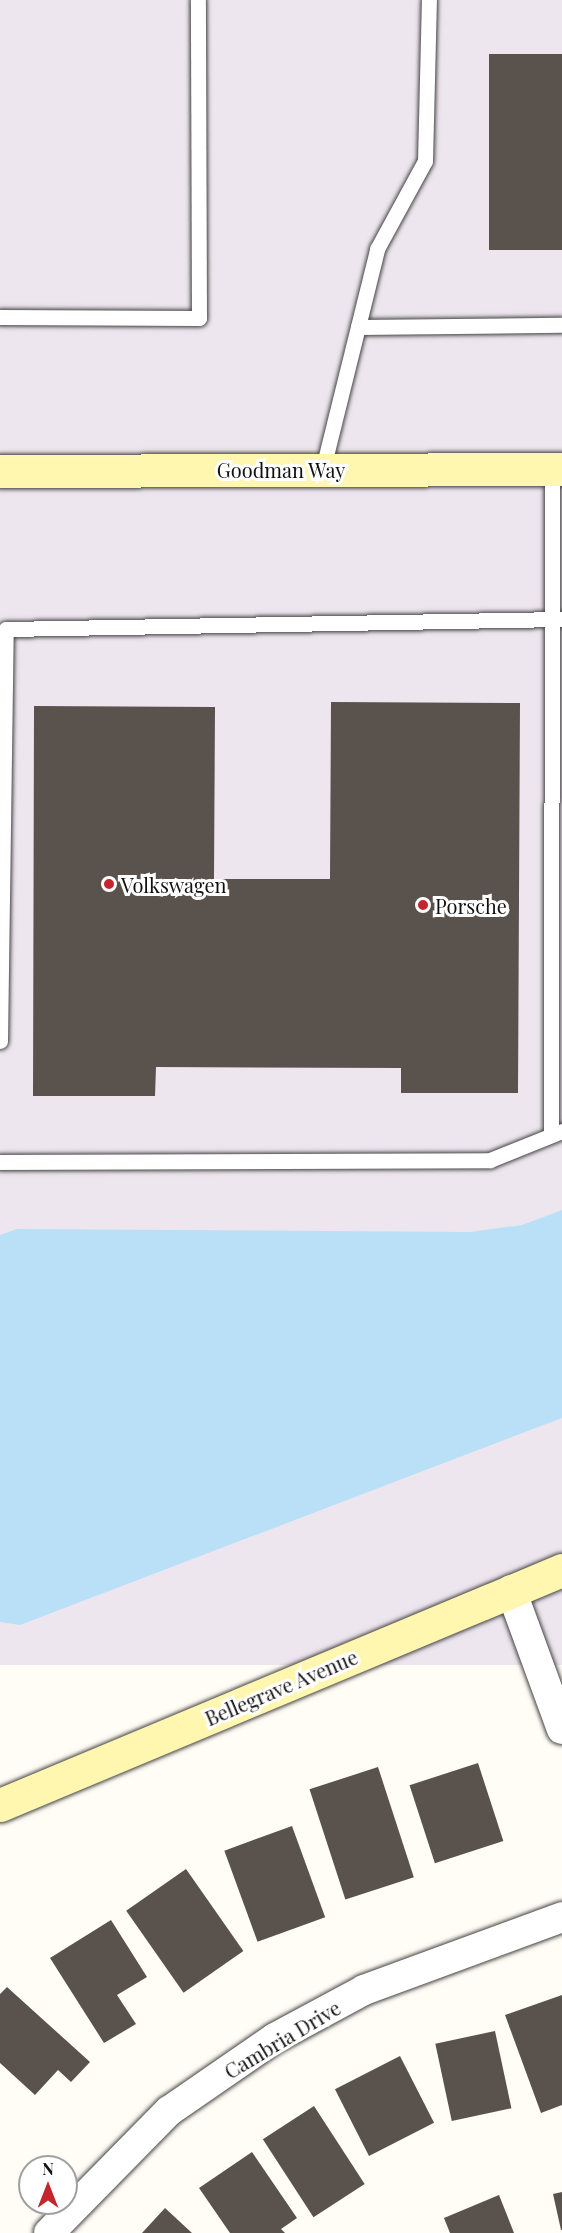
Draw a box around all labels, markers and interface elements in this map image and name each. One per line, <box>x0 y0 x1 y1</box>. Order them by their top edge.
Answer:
street label: Goodman Way <box>216 457 346 481</box>
place label: Volkswagen <box>121 872 226 896</box>
marker: Volkswagen <box>102 877 116 891</box>
place label: Porsche <box>435 893 507 917</box>
marker: Porsche <box>416 898 430 912</box>
street label: Bellegrave Avenue <box>201 1644 361 1730</box>
street label: Cambria Drive <box>220 1995 344 2083</box>
north arrow <box>18 2155 78 2215</box>
text: N <box>42 2158 54 2179</box>

